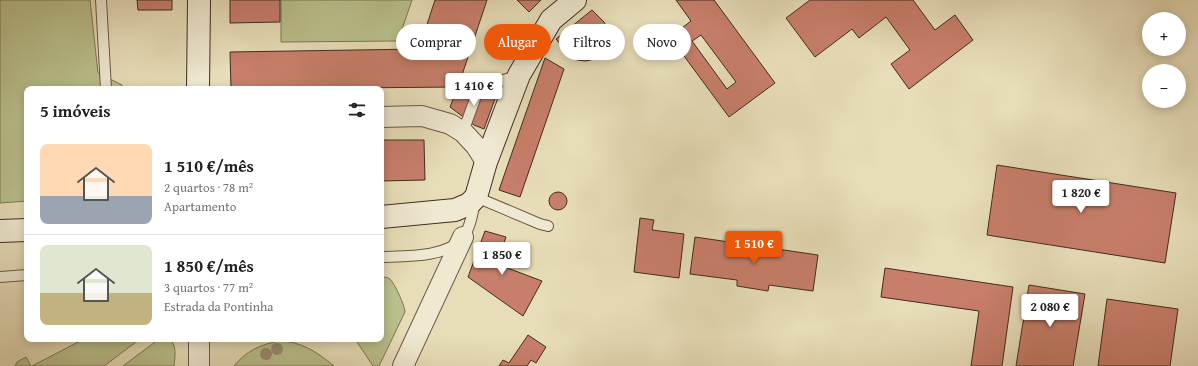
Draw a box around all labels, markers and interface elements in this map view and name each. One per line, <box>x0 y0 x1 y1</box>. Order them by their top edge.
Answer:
map controls <box>1142 12 1186 108</box>
button: + <box>1142 12 1186 56</box>
chip: Comprar <box>396 24 476 60</box>
chip: Alugar <box>484 24 551 60</box>
chip: Filtros <box>559 24 625 60</box>
chip: Novo <box>633 24 691 60</box>
button: − <box>1142 64 1186 108</box>
pin: 1 410 € <box>437 73 511 107</box>
text: 1 410 € <box>454 76 494 95</box>
text: 5 imóveis <box>40 98 111 123</box>
icon: filters <box>346 99 368 121</box>
text: 1 510 €/mês <box>164 153 254 178</box>
icon: home <box>72 160 120 208</box>
text: 2 quartos · 78 m² <box>164 178 253 197</box>
pin: 1 820 € <box>1044 180 1118 214</box>
text: 1 820 € <box>1061 183 1101 202</box>
text: Apartamento <box>164 197 236 216</box>
pin: 1 510 € <box>717 231 791 265</box>
text: 1 510 € <box>734 234 774 253</box>
pin: 1 850 € <box>465 242 539 276</box>
text: 1 850 € <box>482 245 522 264</box>
text: 1 850 €/mês <box>164 253 254 278</box>
icon: home <box>72 261 120 309</box>
text: 3 quartos · 77 m² <box>164 278 253 297</box>
pin: 2 080 € <box>1013 294 1087 328</box>
text: Estrada da Pontinha <box>164 297 274 316</box>
text: 2 080 € <box>1030 297 1070 316</box>

